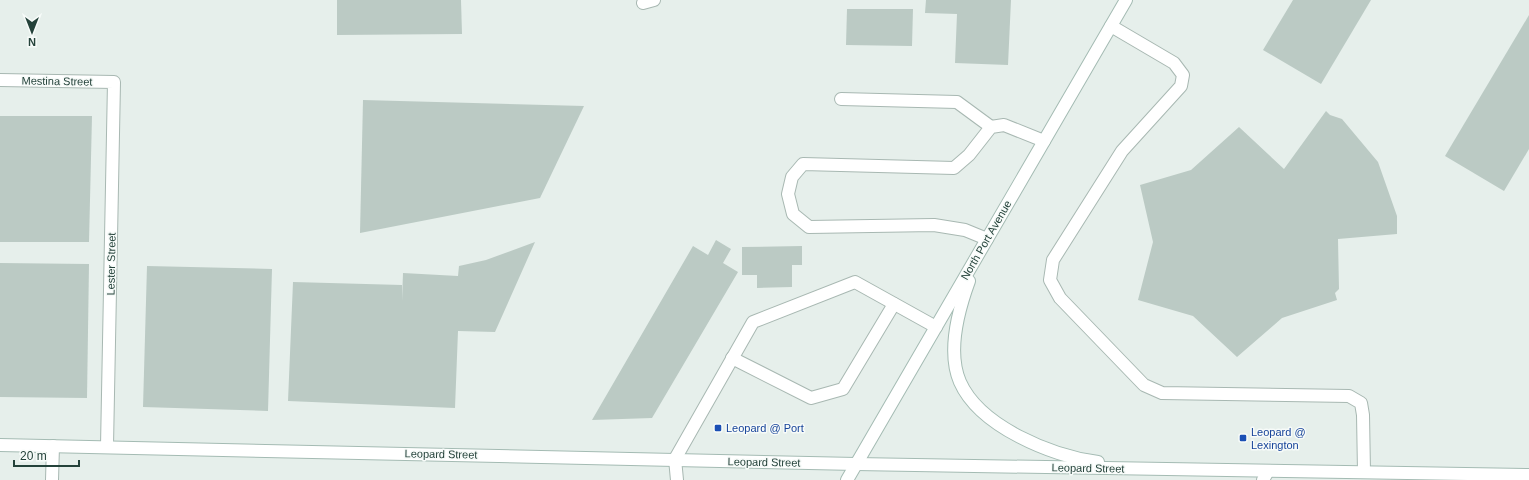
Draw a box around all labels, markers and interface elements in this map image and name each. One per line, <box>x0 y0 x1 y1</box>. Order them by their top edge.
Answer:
north arrow <box>12 12 52 52</box>
text: N <box>28 36 36 48</box>
street label: Mestina Street <box>21 74 93 88</box>
street label: North Port Avenue <box>958 198 1014 282</box>
street label: Lester Street <box>104 232 118 296</box>
place label: Leopard @ Port <box>726 422 804 434</box>
marker: Leopard @ Port <box>713 423 723 433</box>
place label: Leopard @ Lexington <box>1251 426 1306 451</box>
marker: Leopard @ Lexington <box>1238 433 1248 443</box>
scale bar <box>14 442 79 468</box>
street label: Leopard Street <box>405 447 477 461</box>
text: 20 m <box>20 449 47 463</box>
street label: Leopard Street <box>728 455 800 469</box>
street label: Leopard Street <box>1052 461 1124 475</box>

